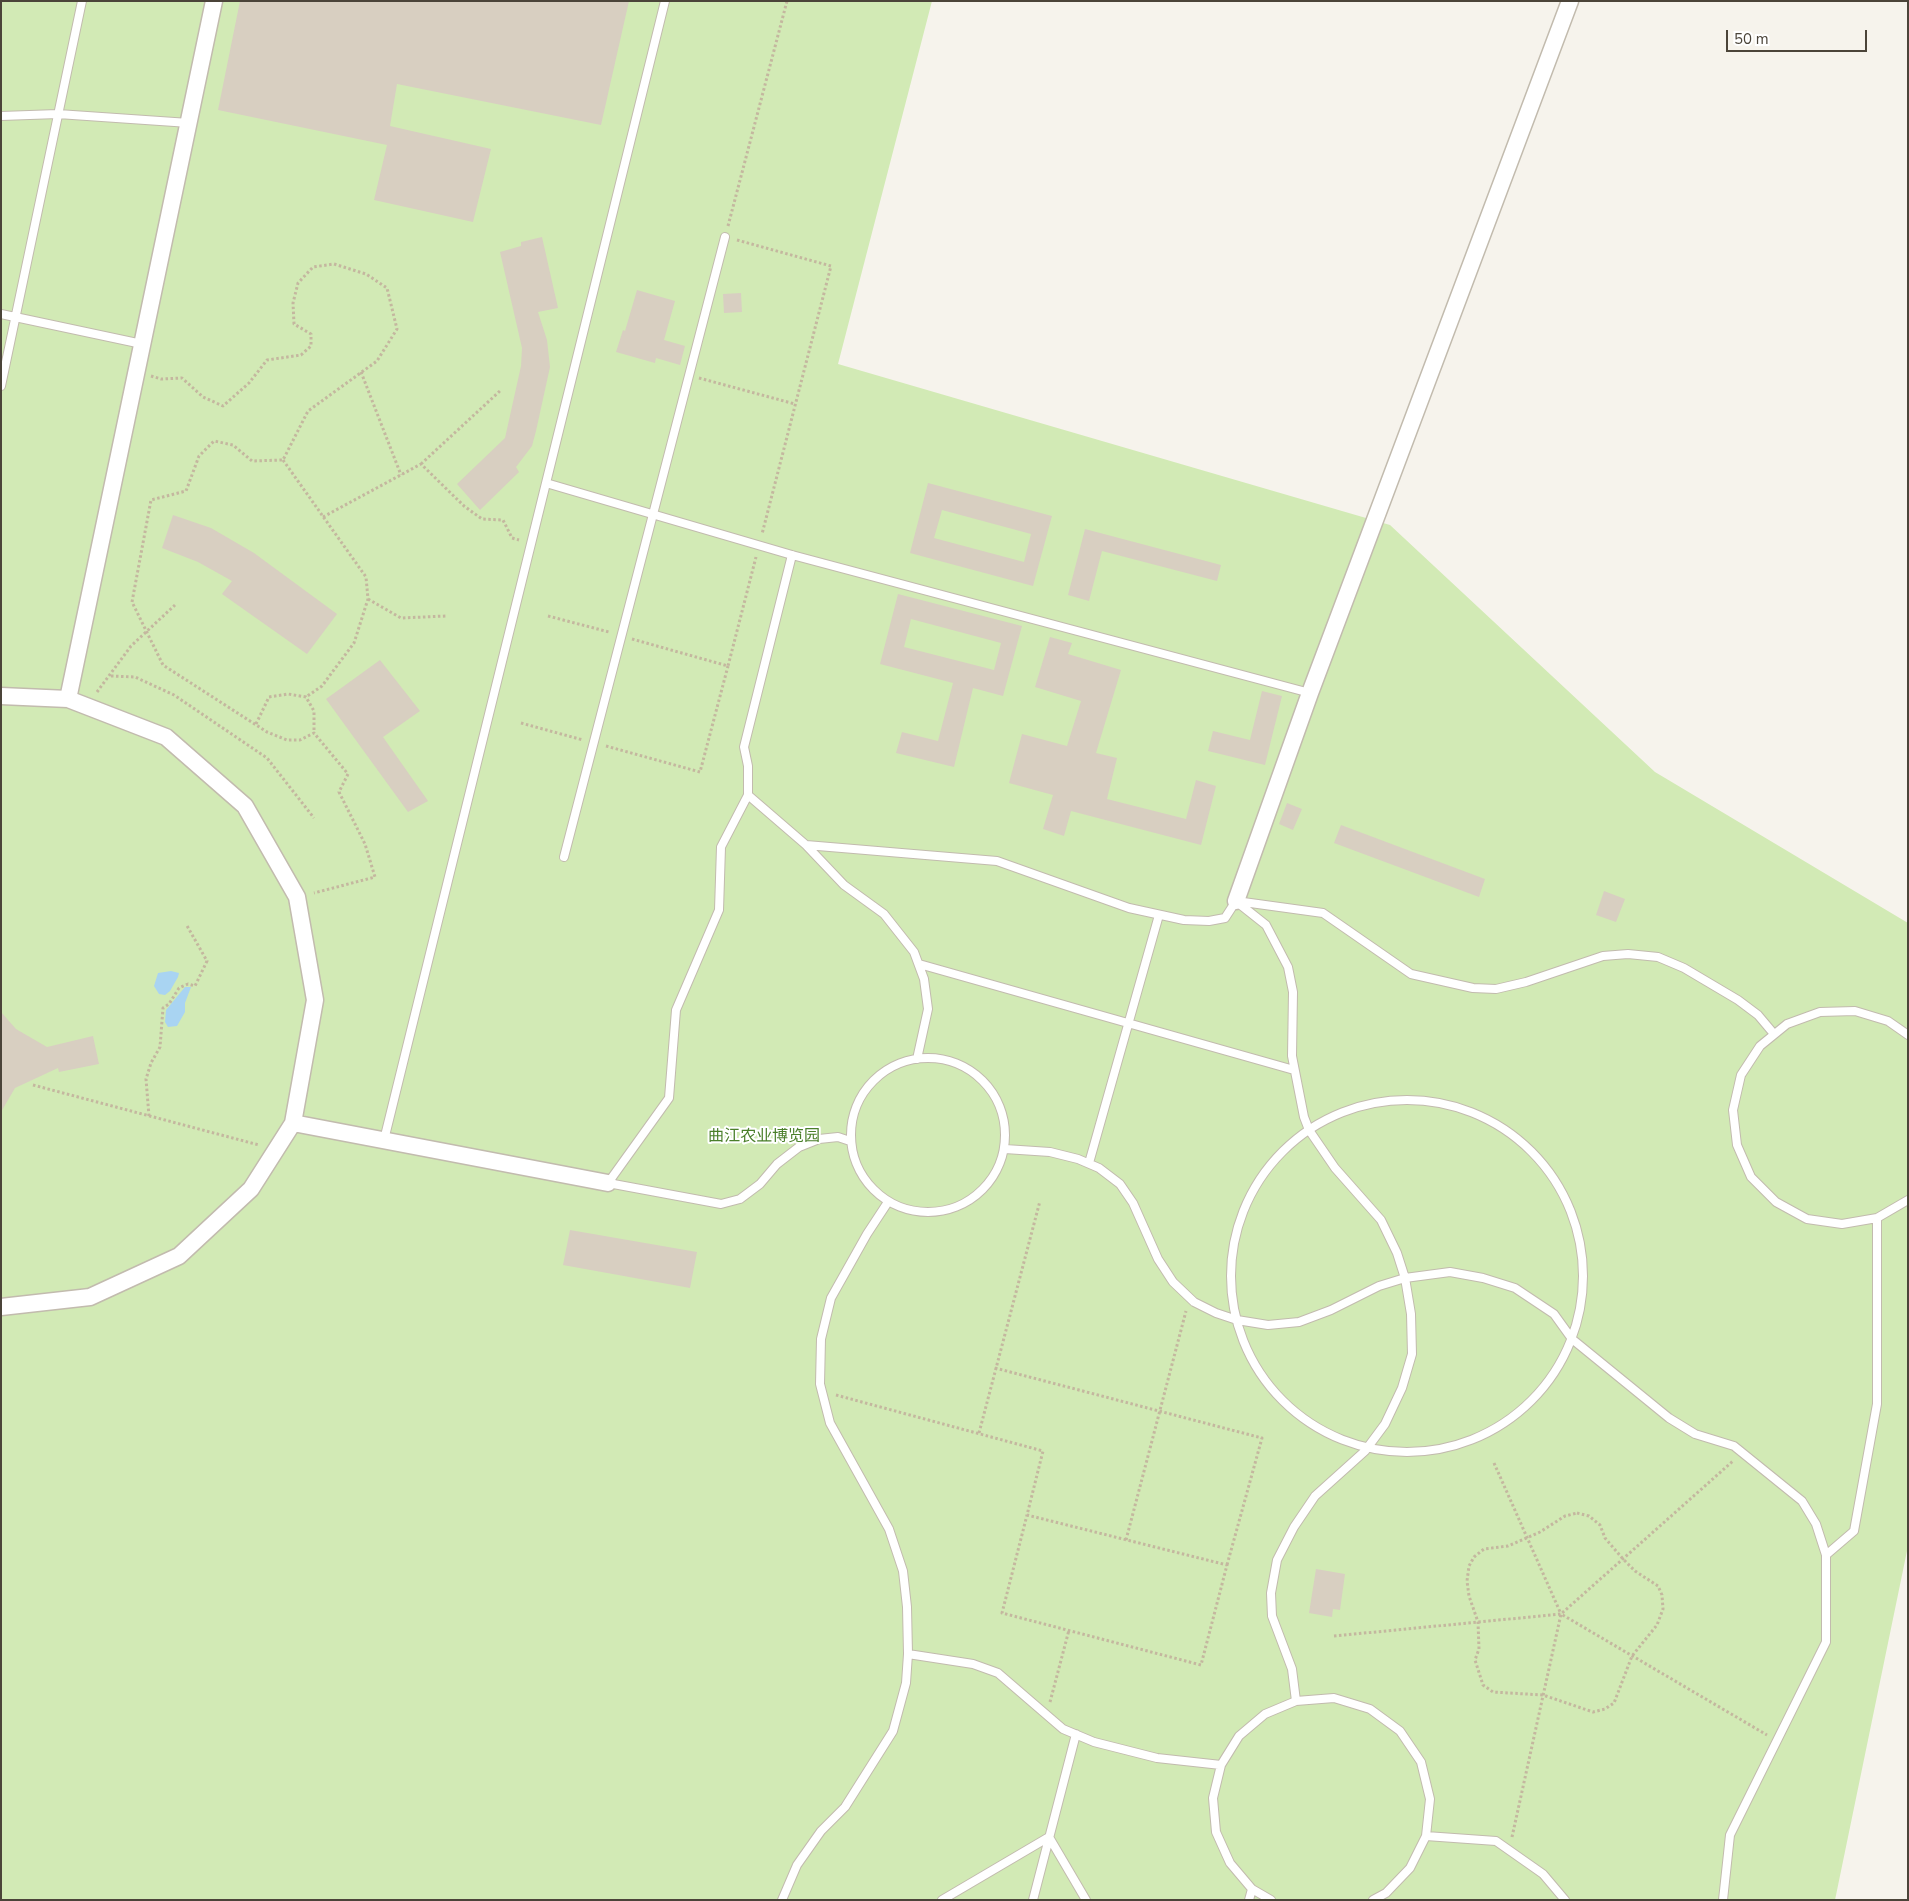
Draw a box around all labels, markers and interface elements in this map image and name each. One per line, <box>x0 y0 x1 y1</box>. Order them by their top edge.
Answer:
scale bar <box>1729 20 1870 52</box>
text: 50 m <box>1734 29 1769 49</box>
park label: 曲江农业博览园 <box>708 1127 820 1147</box>

